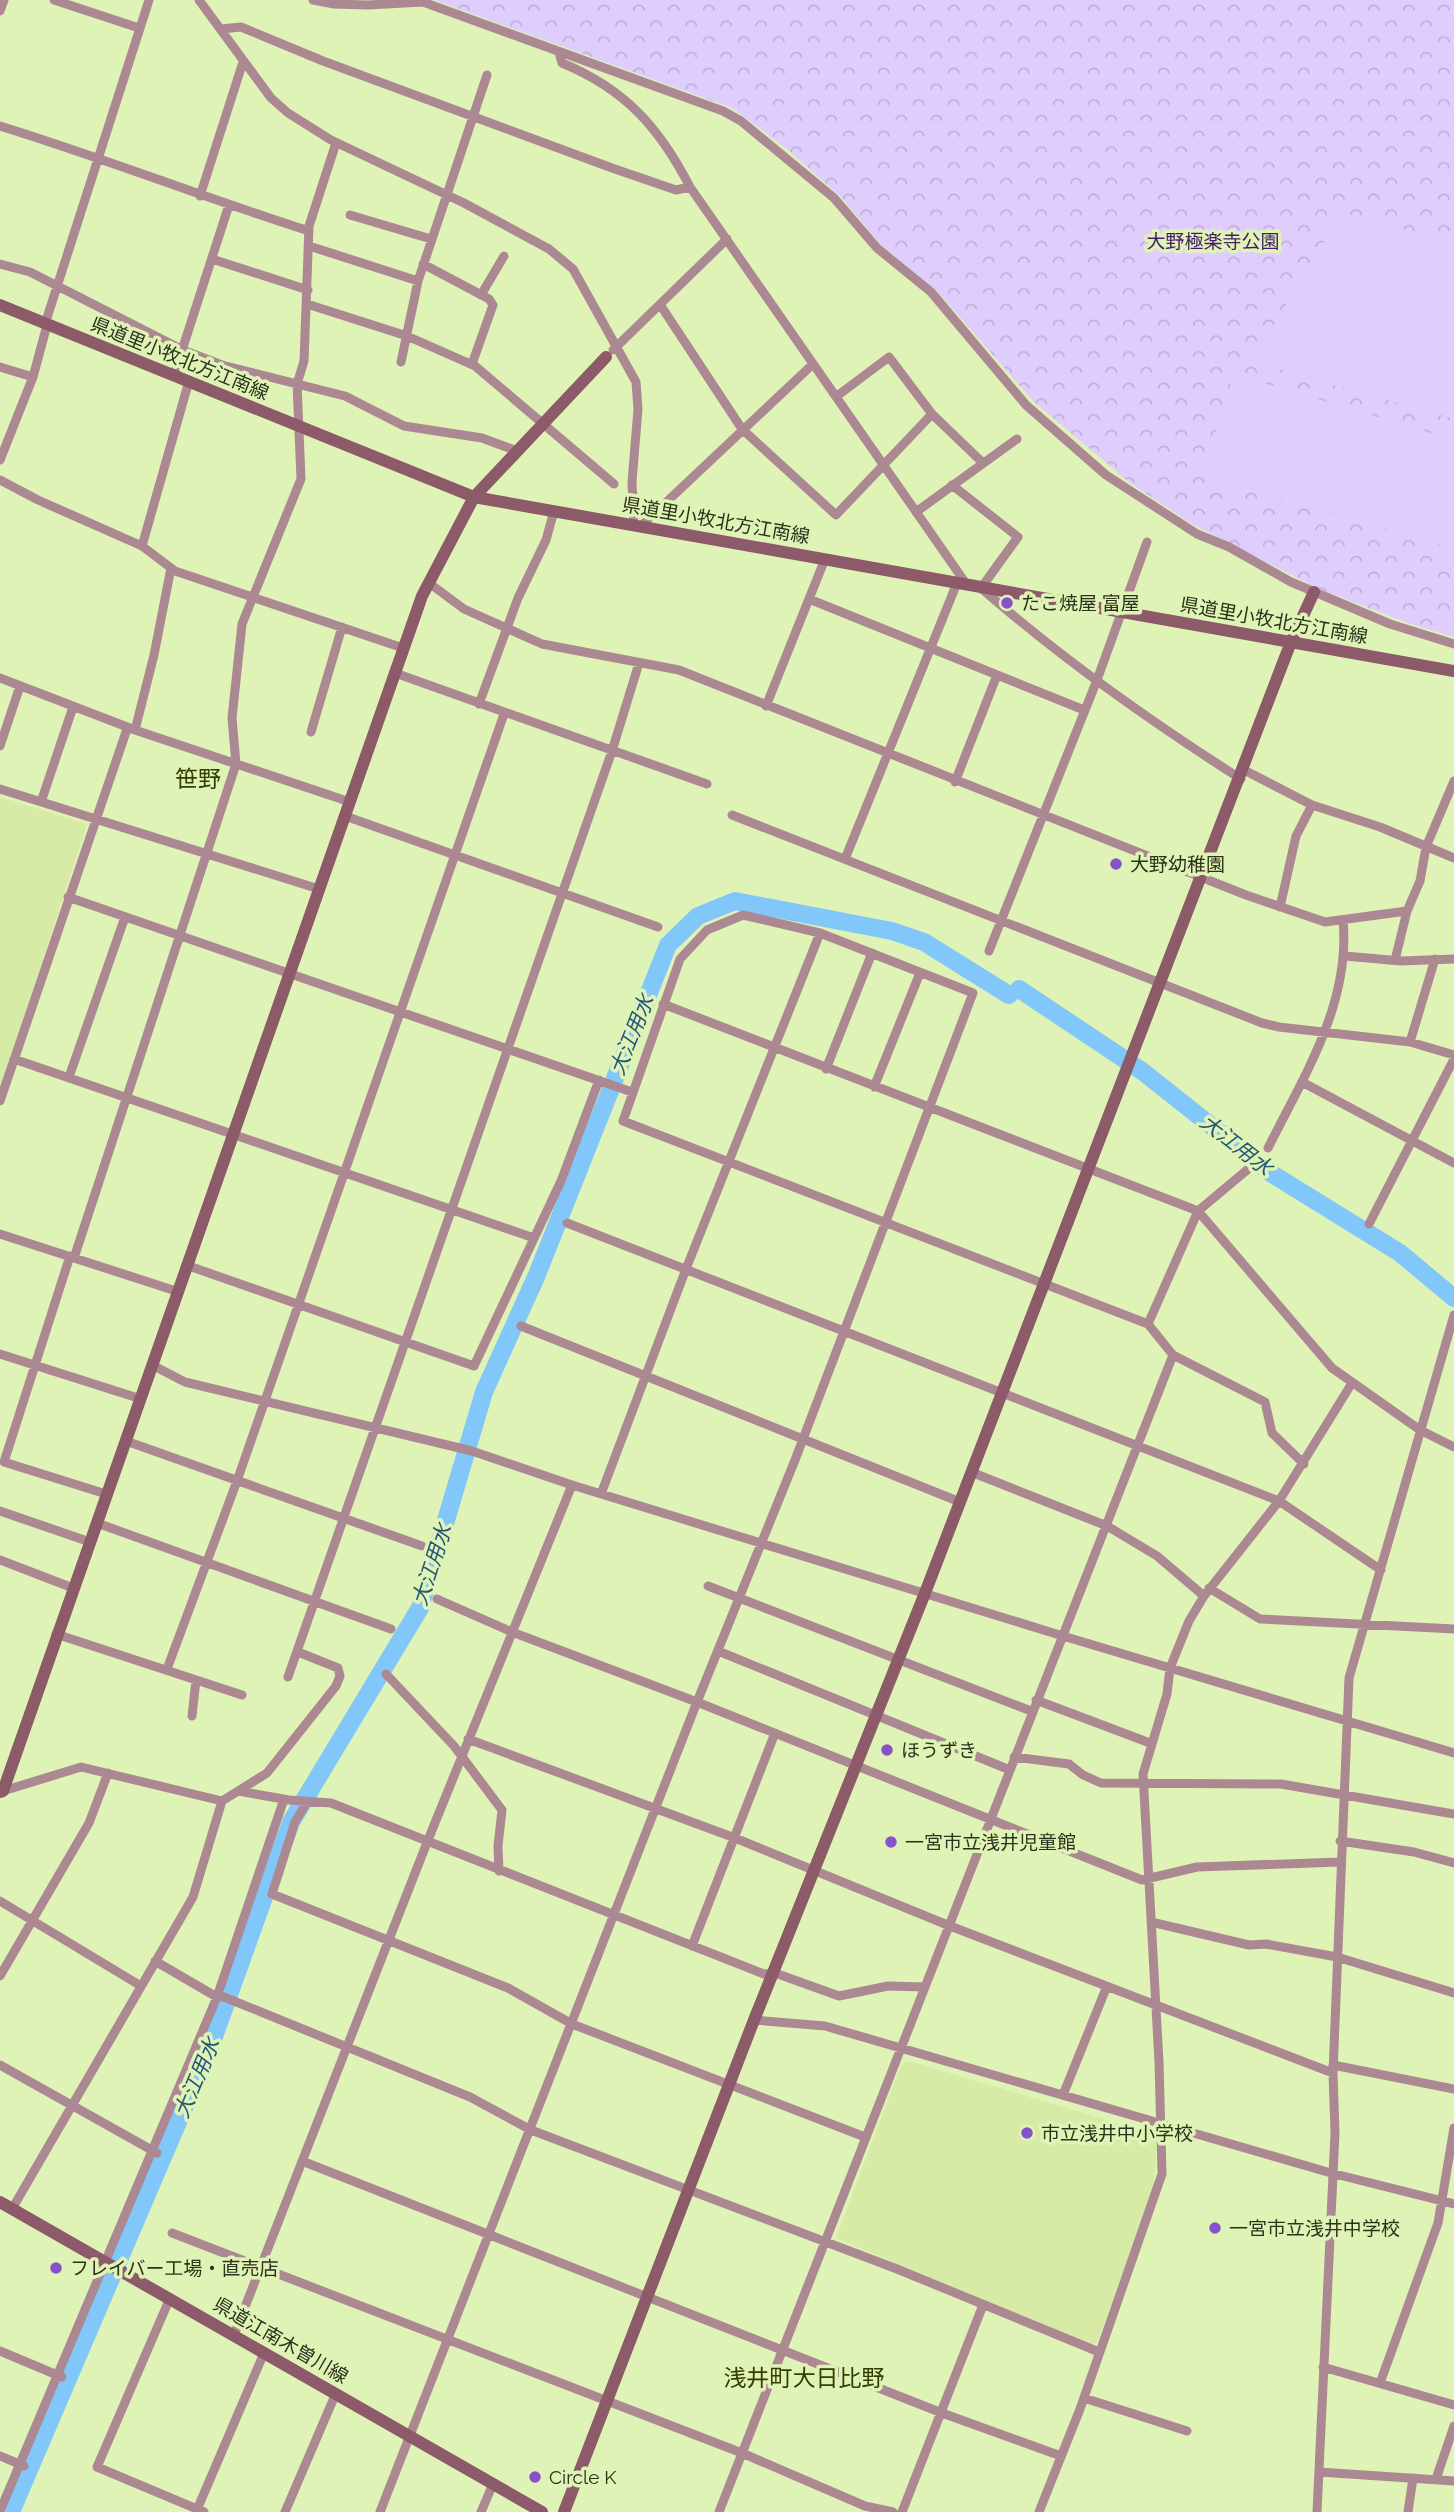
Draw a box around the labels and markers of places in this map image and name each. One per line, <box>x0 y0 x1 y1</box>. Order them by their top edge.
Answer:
place label: たこ焼屋 富屋 <box>1021 592 1140 614</box>
marker: たこ焼屋 富屋 <box>999 595 1015 611</box>
place label: 大野幼稚園 <box>1130 853 1225 875</box>
marker: 大野幼稚園 <box>1108 856 1124 872</box>
place label: ほうずき <box>901 1739 977 1761</box>
marker: ほうずき <box>879 1742 895 1758</box>
place label: 一宮市立浅井児童館 <box>905 1831 1076 1853</box>
marker: 一宮市立浅井児童館 <box>883 1834 899 1850</box>
place label: 市立浅井中小学校 <box>1041 2122 1193 2144</box>
marker: 市立浅井中小学校 <box>1019 2125 1035 2141</box>
place label: 一宮市立浅井中学校 <box>1229 2217 1400 2239</box>
marker: 一宮市立浅井中学校 <box>1207 2220 1223 2236</box>
place label: フレイバー工場・直売店 <box>70 2257 279 2279</box>
marker: フレイバー工場・直売店 <box>48 2260 64 2276</box>
place label: Circle K <box>549 2466 617 2488</box>
marker: Circle K <box>527 2469 543 2485</box>

